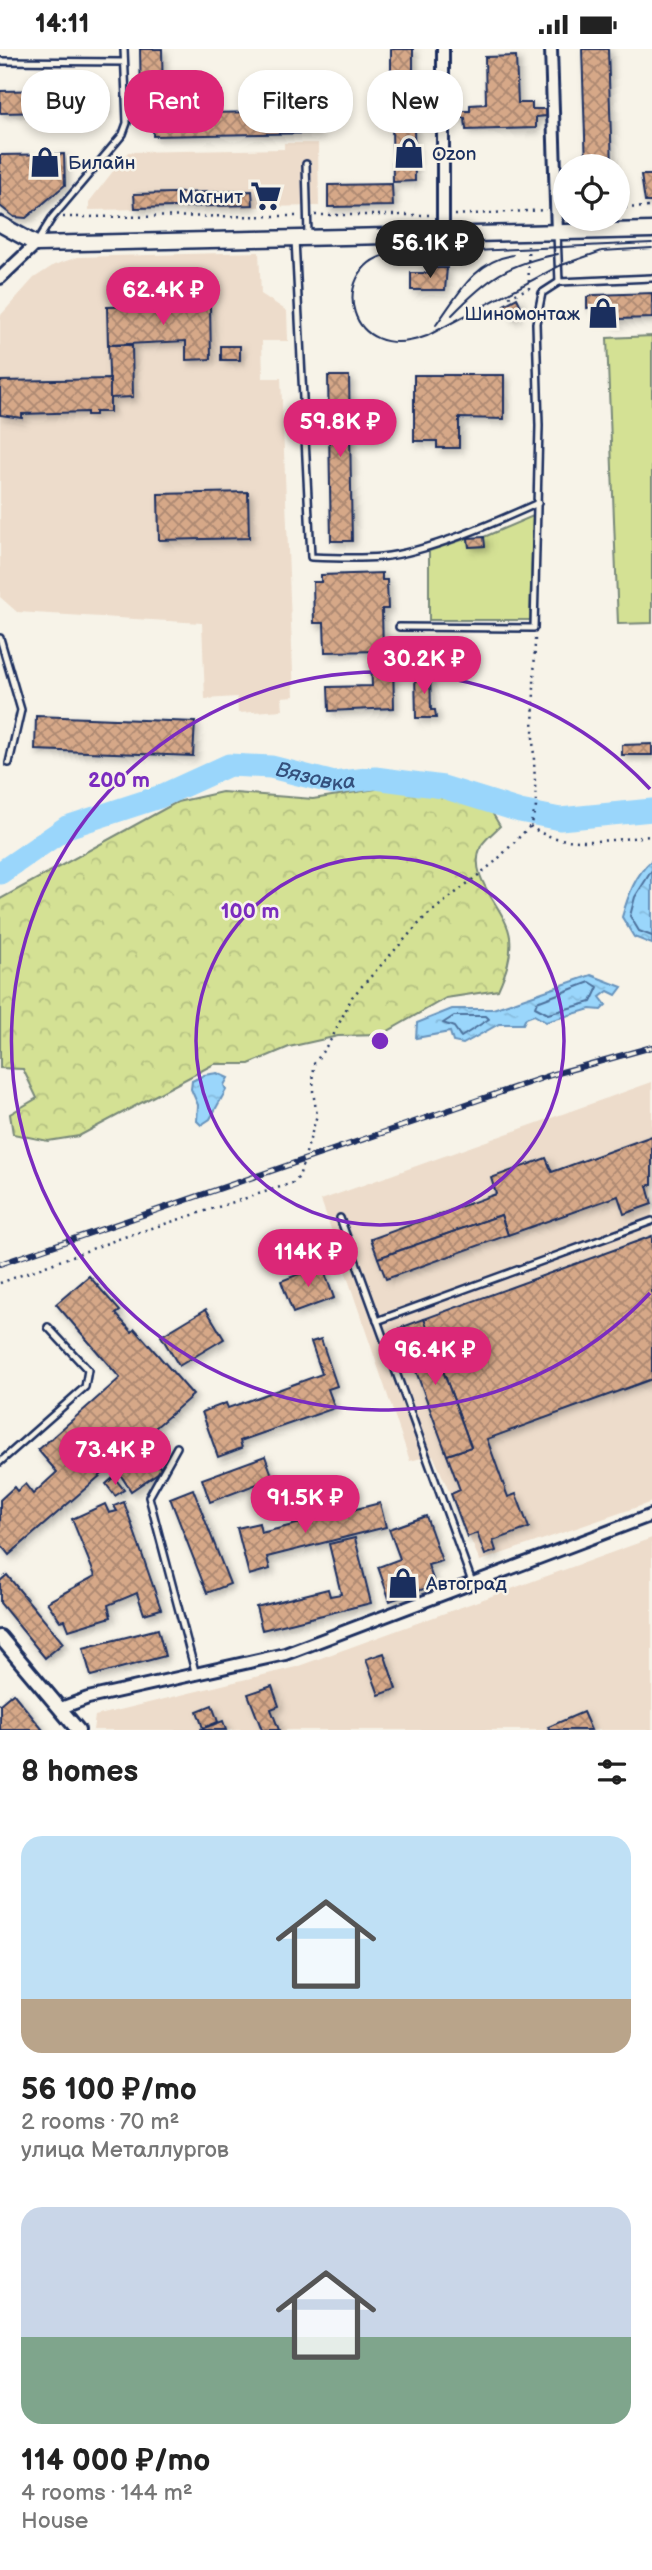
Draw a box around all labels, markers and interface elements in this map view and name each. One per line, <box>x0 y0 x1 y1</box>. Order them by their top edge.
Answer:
text: 14:11 <box>35 9 89 40</box>
chip: Buy <box>21 70 110 133</box>
chip: Rent <box>124 70 224 133</box>
chip: Filters <box>238 70 353 133</box>
chip: New <box>367 70 463 133</box>
shop icon: Ozon <box>392 136 426 170</box>
place label: Ozon <box>432 143 477 166</box>
shop icon: Билайн <box>28 145 62 179</box>
place label: Билайн <box>68 152 135 175</box>
map controls <box>553 154 630 231</box>
button: locate <box>553 154 630 231</box>
supermarket icon: Магнит <box>249 179 283 213</box>
place label: Магнит <box>178 186 243 209</box>
pin: 56.1K ₽ <box>365 221 495 280</box>
text: 56.1K ₽ <box>391 229 469 257</box>
pin: 62.4K ₽ <box>98 267 228 327</box>
text: 62.4K ₽ <box>122 276 204 304</box>
shop icon: Шиномонтаж <box>586 296 620 330</box>
place label: Шиномонтаж <box>464 303 581 326</box>
pin: 59.8K ₽ <box>275 399 405 459</box>
text: 59.8K ₽ <box>300 408 380 436</box>
pin: 30.2K ₽ <box>359 637 489 696</box>
text: 30.2K ₽ <box>383 645 465 673</box>
water label: Вязовка <box>273 757 357 796</box>
text: 200 m <box>88 768 150 793</box>
text: 100 m <box>221 899 279 924</box>
centre of rings <box>368 1029 392 1053</box>
pin: 114K ₽ <box>251 1229 365 1289</box>
text: 114K ₽ <box>274 1238 342 1266</box>
pin: 96.4K ₽ <box>370 1327 500 1387</box>
text: 96.4K ₽ <box>394 1336 476 1364</box>
pin: 73.4K ₽ <box>50 1427 180 1487</box>
text: 73.4K ₽ <box>75 1436 155 1464</box>
pin: 91.5K ₽ <box>240 1475 370 1535</box>
text: 91.5K ₽ <box>267 1484 343 1512</box>
shop icon: Автоград <box>386 1566 420 1600</box>
place label: Автоград <box>425 1573 507 1596</box>
icon: filters <box>593 1753 631 1791</box>
text: 8 homes <box>21 1754 138 1790</box>
icon: home <box>263 1881 389 2007</box>
text: 56 100 ₽/mo <box>21 2072 197 2108</box>
text: 2 rooms · 70 m² <box>21 2108 180 2136</box>
text: улица Металлургов <box>21 2136 229 2164</box>
icon: home <box>263 2252 389 2378</box>
text: 114 000 ₽/mo <box>21 2443 210 2479</box>
text: 4 rooms · 144 m² <box>21 2479 193 2507</box>
text: House <box>21 2507 88 2535</box>

